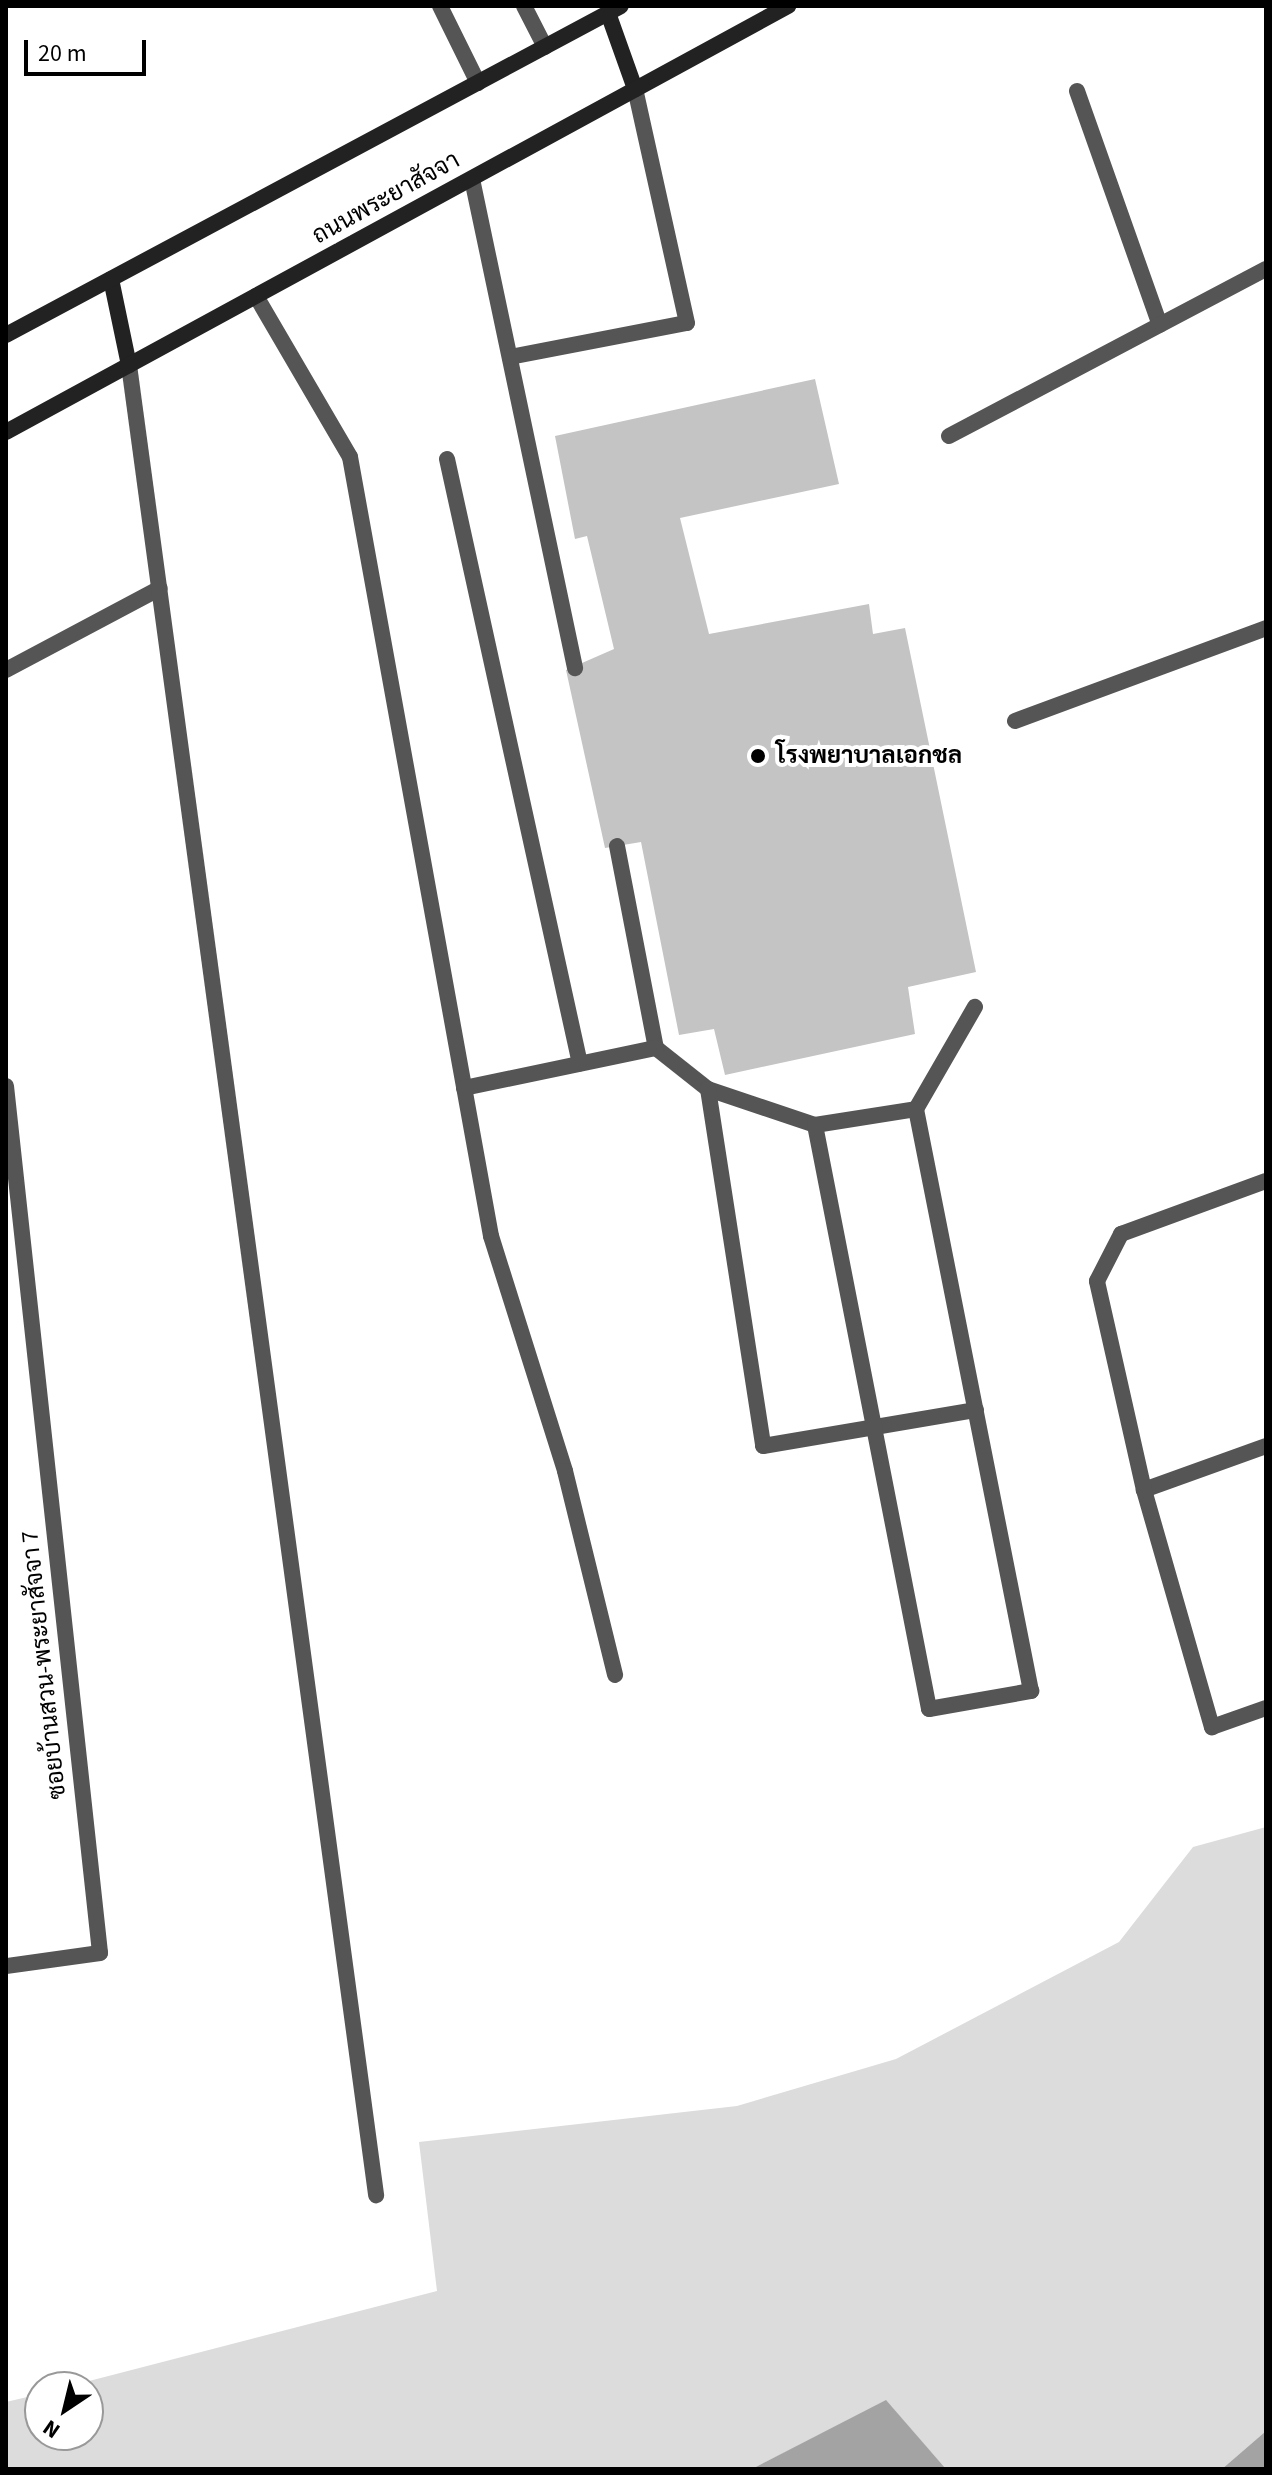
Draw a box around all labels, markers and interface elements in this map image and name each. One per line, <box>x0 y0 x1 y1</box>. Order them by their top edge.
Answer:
scale bar <box>28 24 150 74</box>
text: 20 m <box>38 36 87 71</box>
street label: ถนนพระยาสัจจา <box>307 146 465 250</box>
place label: โรงพยาบาลเอกชล <box>776 742 962 770</box>
marker: โรงพยาบาลเอกชล <box>747 745 769 767</box>
street label: ซอยบ้านสวน-พระยาสัจจา 7 <box>16 1529 72 1801</box>
north arrow <box>24 2371 104 2451</box>
text: N <box>36 2412 67 2446</box>

